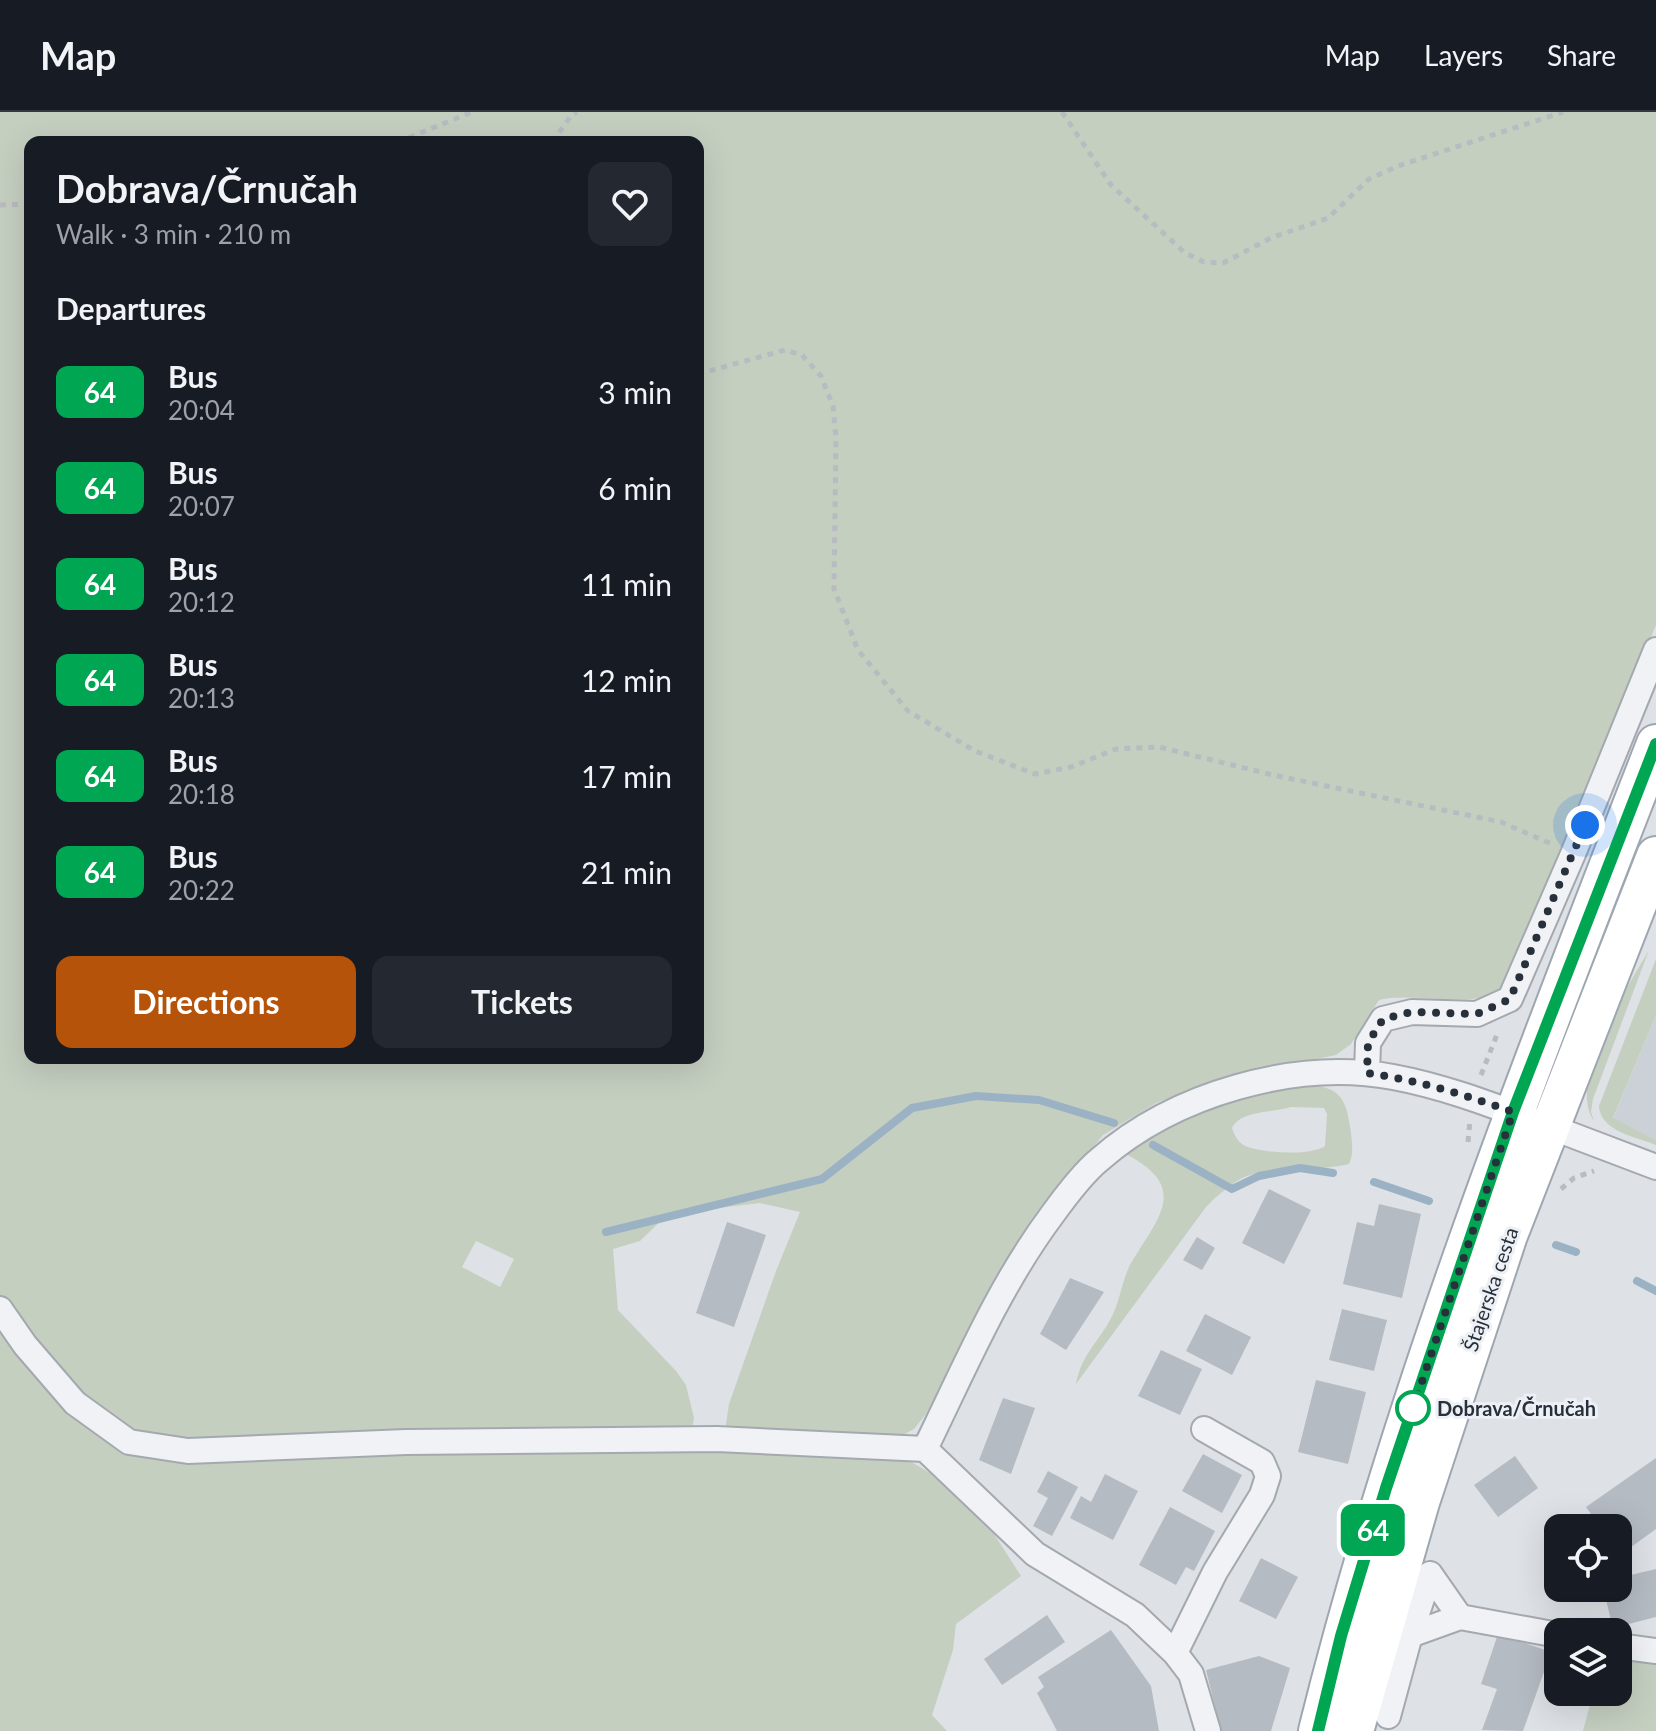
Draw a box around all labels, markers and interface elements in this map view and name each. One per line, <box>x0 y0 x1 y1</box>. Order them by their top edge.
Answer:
text: Map <box>40 32 116 78</box>
text: Map <box>1325 38 1380 72</box>
text: Layers <box>1424 38 1503 72</box>
text: Share <box>1547 38 1616 72</box>
button: heart <box>588 162 672 246</box>
text: Dobrava/Črnučah <box>56 165 358 211</box>
text: Walk · 3 min · 210 m <box>56 218 291 250</box>
text: Departures <box>56 290 206 326</box>
text: Bus <box>168 358 218 394</box>
text: 3 min <box>598 374 672 410</box>
text: 64 <box>84 375 116 409</box>
text: 20:04 <box>168 394 235 426</box>
text: Bus <box>168 454 218 490</box>
text: 6 min <box>598 470 672 506</box>
text: 64 <box>84 471 116 505</box>
text: 20:07 <box>168 490 235 522</box>
text: Bus <box>168 550 218 586</box>
text: 11 min <box>581 566 672 602</box>
text: 64 <box>84 567 116 601</box>
text: 20:12 <box>168 586 235 618</box>
text: Bus <box>168 646 218 682</box>
text: 12 min <box>581 662 672 698</box>
text: 64 <box>84 663 116 697</box>
text: 20:13 <box>168 682 235 714</box>
text: Bus <box>168 742 218 778</box>
text: 17 min <box>581 758 672 794</box>
text: 64 <box>84 759 116 793</box>
text: 20:18 <box>168 778 235 810</box>
your location <box>1565 805 1605 845</box>
text: Bus <box>168 838 218 874</box>
text: 21 min <box>581 854 672 890</box>
text: 64 <box>84 855 116 889</box>
text: 20:22 <box>168 874 235 906</box>
button: Directions <box>56 956 356 1048</box>
button: Tickets <box>372 956 672 1048</box>
street label: Štajerska cesta <box>1458 1224 1522 1354</box>
marker: Dobrava/Črnučah <box>1396 1391 1430 1425</box>
place label: Dobrava/Črnučah <box>1437 1396 1596 1420</box>
line badge: 64 <box>1337 1504 1409 1556</box>
text: 64 <box>1357 1513 1389 1547</box>
map controls <box>1544 1514 1632 1706</box>
button: locate <box>1544 1514 1632 1602</box>
button: layers <box>1544 1618 1632 1706</box>

